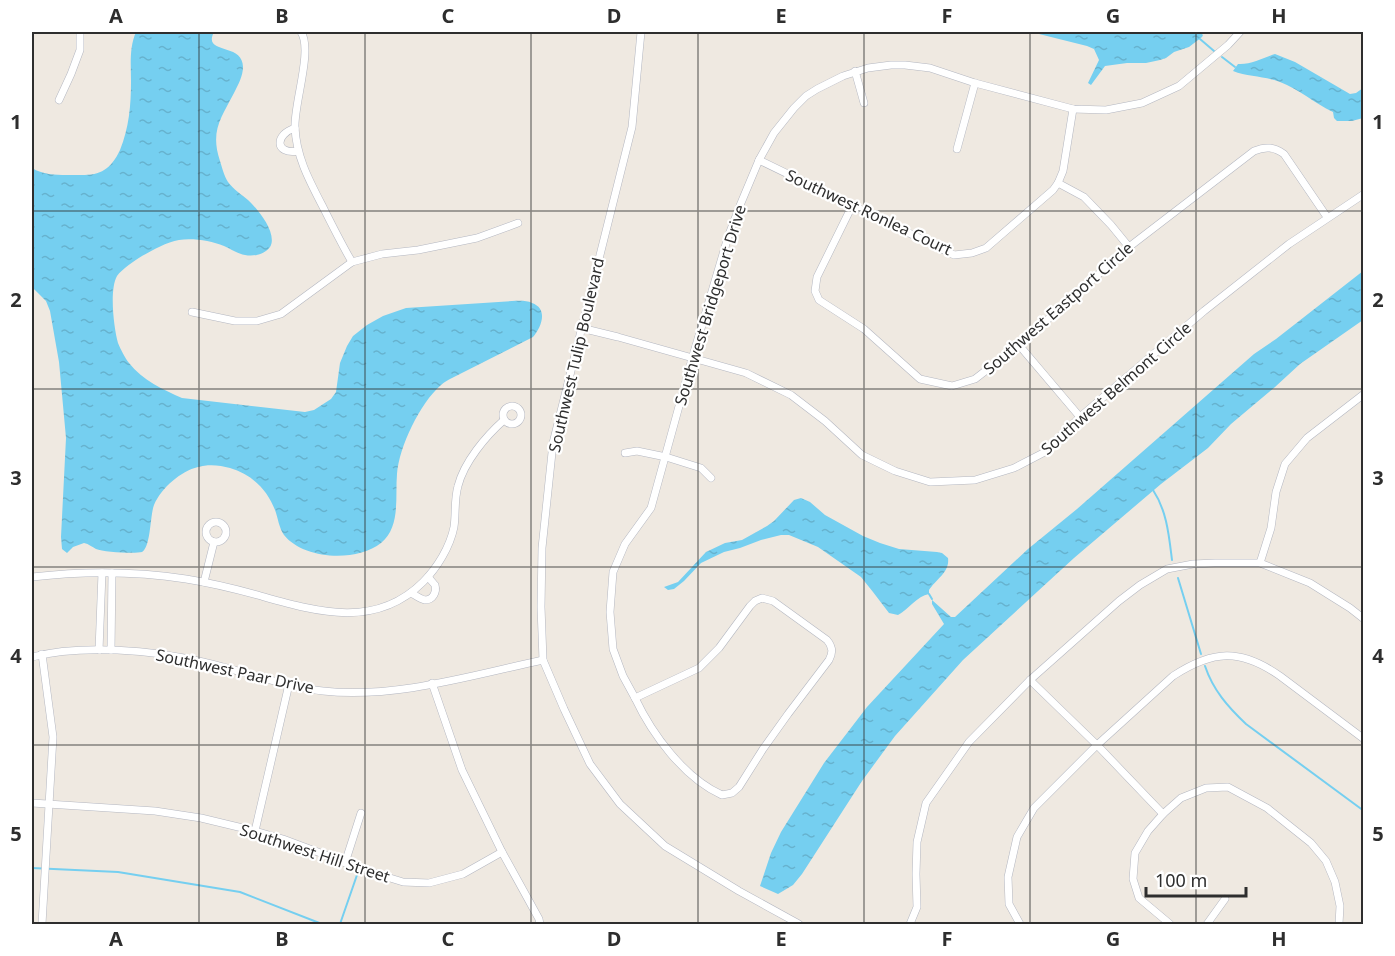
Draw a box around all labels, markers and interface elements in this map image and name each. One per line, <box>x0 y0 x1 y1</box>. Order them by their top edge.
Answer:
text: A <box>109 2 123 29</box>
text: B <box>275 2 289 29</box>
text: C <box>442 2 455 29</box>
text: D <box>607 2 621 29</box>
text: E <box>775 2 787 29</box>
text: F <box>942 2 952 29</box>
text: G <box>1106 2 1120 29</box>
text: H <box>1271 2 1287 29</box>
text: 1 <box>10 108 22 135</box>
text: 1 <box>1372 108 1384 135</box>
street label: Southwest Ronlea Court <box>782 164 956 260</box>
street label: Southwest Bridgeport Drive <box>669 202 751 408</box>
street label: Southwest Eastport Circle <box>978 237 1138 379</box>
street label: Southwest Tulip Boulevard <box>543 255 609 455</box>
text: 2 <box>10 286 22 313</box>
text: 2 <box>1372 286 1384 313</box>
street label: Southwest Belmont Circle <box>1036 317 1196 459</box>
text: 3 <box>10 464 22 491</box>
text: 3 <box>1372 464 1384 491</box>
text: 4 <box>10 642 22 669</box>
text: 4 <box>1372 642 1384 669</box>
street label: Southwest Paar Drive <box>154 643 316 699</box>
street label: Southwest Hill Street <box>237 818 393 888</box>
text: 5 <box>10 820 22 847</box>
text: 5 <box>1372 820 1384 847</box>
scale bar <box>1146 860 1246 898</box>
text: 100 m <box>1155 868 1207 892</box>
text: A <box>109 925 123 952</box>
text: B <box>275 925 289 952</box>
text: C <box>442 925 455 952</box>
text: D <box>607 925 621 952</box>
text: E <box>775 925 787 952</box>
text: F <box>942 925 952 952</box>
text: G <box>1106 925 1120 952</box>
text: H <box>1271 925 1287 952</box>

